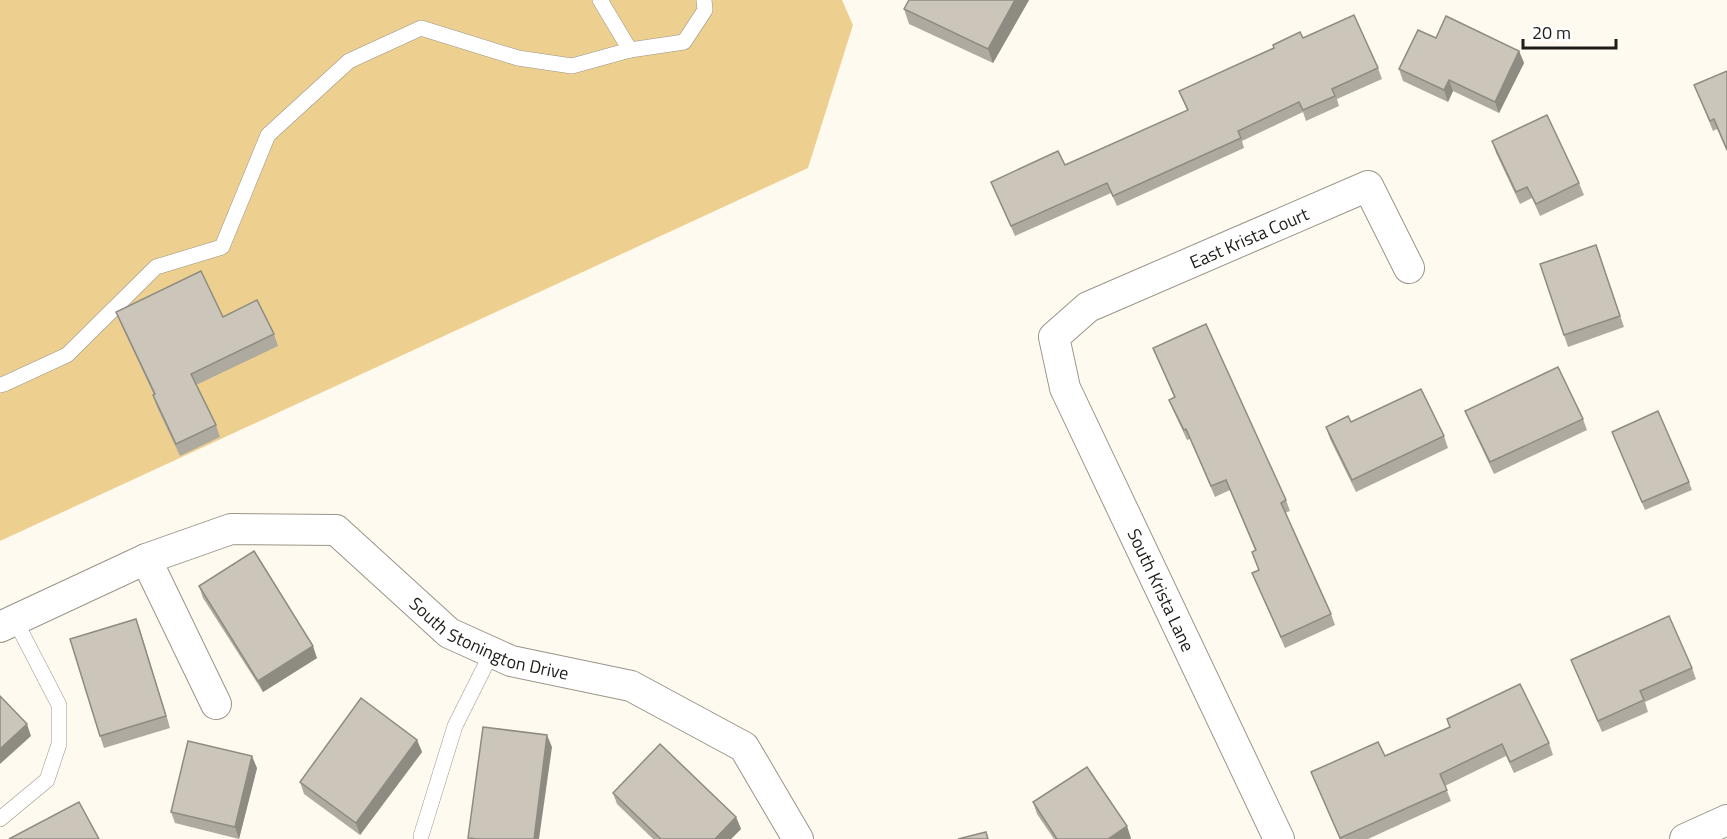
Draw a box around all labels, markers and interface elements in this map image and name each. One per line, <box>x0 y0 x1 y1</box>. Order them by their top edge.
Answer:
scale bar <box>1523 12 1616 50</box>
text: 20 m <box>1532 19 1571 46</box>
street label: East Krista Court <box>1185 200 1313 275</box>
street label: South Krista Lane <box>1121 524 1201 656</box>
street label: South Stonington Drive <box>404 590 571 686</box>

